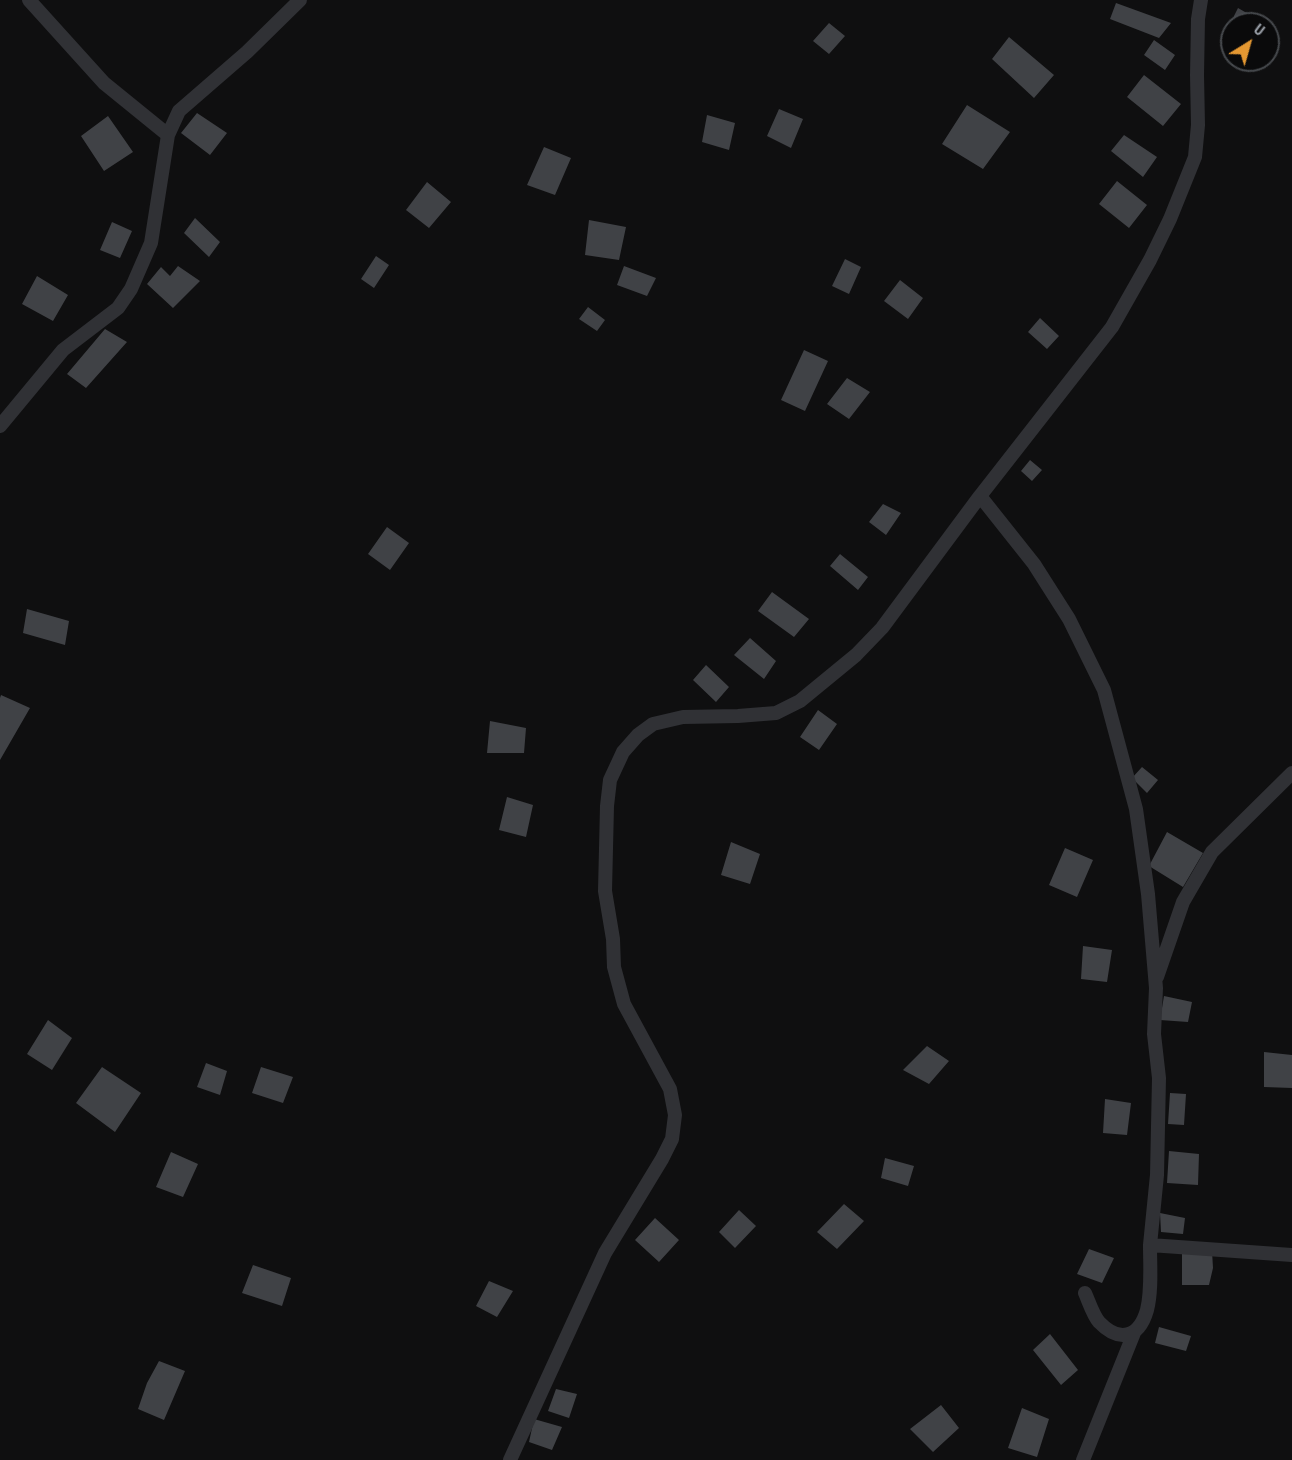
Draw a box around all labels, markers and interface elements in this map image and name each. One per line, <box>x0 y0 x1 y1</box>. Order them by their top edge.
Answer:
north arrow <box>1220 12 1280 72</box>
text: U <box>1250 19 1269 40</box>

